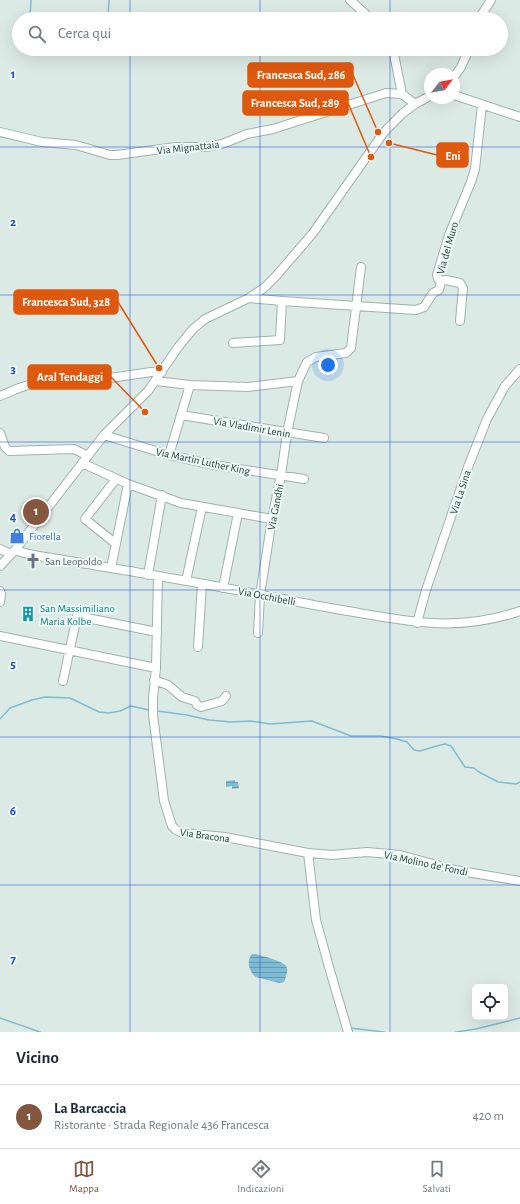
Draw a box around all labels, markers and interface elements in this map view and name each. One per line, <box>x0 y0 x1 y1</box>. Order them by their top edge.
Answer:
search box <box>12 12 508 56</box>
icon: search <box>26 23 48 45</box>
text: Cerca qui <box>58 26 111 41</box>
callout: Francesca Sud, 286 <box>248 63 353 87</box>
text: 1 <box>11 68 15 81</box>
north arrow <box>424 68 460 104</box>
text: Francesca Sud, 286 <box>257 69 346 81</box>
callout: Francesca Sud, 289 <box>243 91 348 115</box>
text: Francesca Sud, 289 <box>251 97 340 109</box>
street label: Via Mignattaia <box>156 139 220 156</box>
callout: Eni <box>437 143 468 167</box>
text: Eni <box>445 150 461 162</box>
text: 2 <box>10 216 16 229</box>
street label: Via del Muro <box>435 221 460 276</box>
callout: Francesca Sud, 328 <box>14 290 118 314</box>
text: Francesca Sud, 328 <box>22 296 110 308</box>
your location <box>318 355 338 375</box>
text: 3 <box>10 363 16 376</box>
callout: Aral Tendaggi <box>28 365 111 389</box>
text: Aral Tendaggi <box>37 371 103 383</box>
street label: Via Vladimir Lenin <box>212 415 291 440</box>
street label: Via Martin Luther King <box>155 446 252 477</box>
street label: Via La Sina <box>448 469 473 516</box>
street label: Via Gandhi <box>266 483 285 531</box>
pin: 1 <box>23 497 49 527</box>
text: 4 <box>10 511 17 524</box>
shop icon: Fiorella <box>8 527 26 545</box>
place label: Fiorella <box>29 531 61 542</box>
church icon: San Leopoldo <box>24 552 42 570</box>
place label: San Leopoldo <box>45 556 102 567</box>
street label: Via Occhibelli <box>237 586 297 607</box>
place label: San Massimiliano Maria Kolbe <box>40 603 115 627</box>
building icon: San Massimiliano Maria Kolbe <box>19 605 37 623</box>
text: 5 <box>10 658 16 671</box>
text: 6 <box>10 805 16 818</box>
street label: Via Bracona <box>179 827 231 844</box>
street label: Via Molino de' Fondi <box>383 849 469 878</box>
text: 7 <box>10 953 16 966</box>
map controls <box>472 984 508 1020</box>
button: locate <box>472 984 508 1020</box>
text: Vicino <box>16 1049 59 1066</box>
text: La Barcaccia <box>54 1101 127 1116</box>
text: 1 <box>27 1110 31 1123</box>
text: 420 m <box>472 1110 504 1123</box>
text: Ristorante · Strada Regionale 436 Francesca <box>54 1119 269 1132</box>
tab: Mappa <box>69 1158 99 1195</box>
tab: Indicazioni <box>237 1158 284 1195</box>
tab: Salvati <box>422 1158 451 1195</box>

